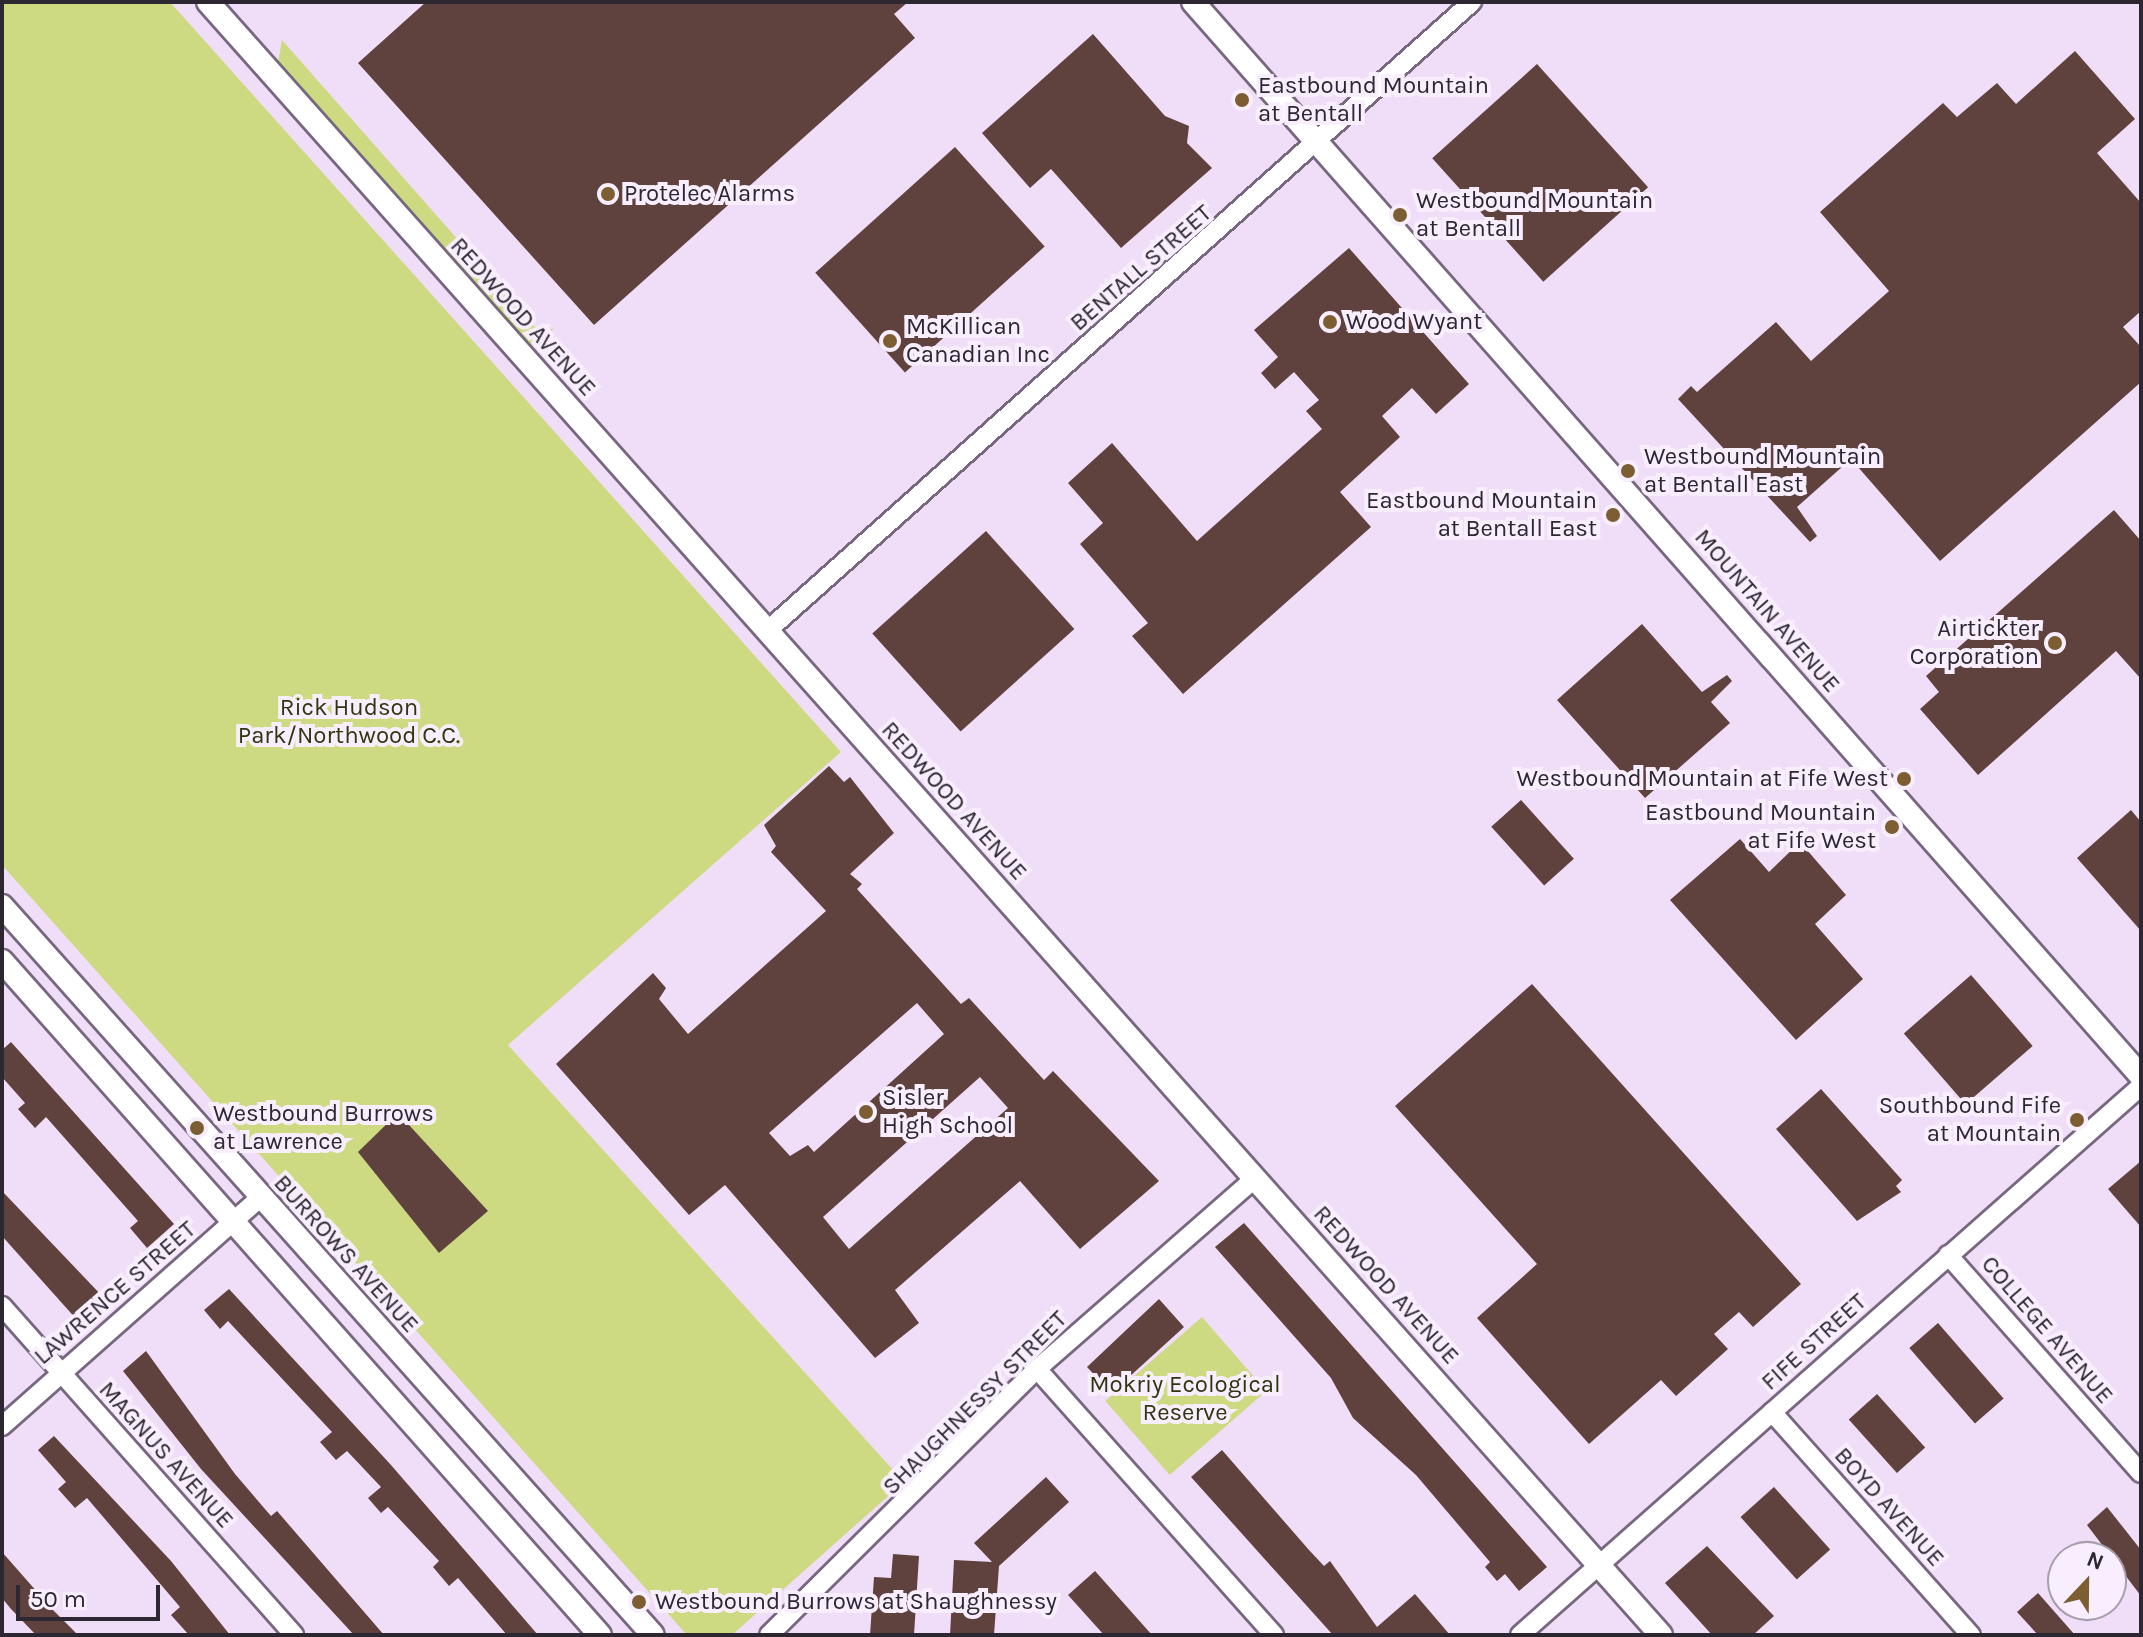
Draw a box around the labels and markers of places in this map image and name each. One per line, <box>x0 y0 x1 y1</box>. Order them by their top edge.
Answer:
place label: Eastbound Mountain at Bentall <box>1258 72 1489 128</box>
marker: Eastbound Mountain at Bentall <box>1233 91 1251 109</box>
place label: Protelec Alarms <box>624 180 795 208</box>
marker: Protelec Alarms <box>599 185 617 203</box>
place label: Westbound Mountain at Bentall <box>1416 187 1653 243</box>
marker: Westbound Mountain at Bentall <box>1391 206 1409 224</box>
place label: Wood Wyant <box>1346 308 1482 336</box>
place label: McKillican Canadian Inc <box>906 313 1050 369</box>
marker: Wood Wyant <box>1321 313 1339 331</box>
marker: McKillican Canadian Inc <box>881 332 899 350</box>
place label: Westbound Mountain at Bentall East <box>1644 443 1881 499</box>
marker: Westbound Mountain at Bentall East <box>1619 462 1637 480</box>
place label: Eastbound Mountain at Bentall East <box>1366 487 1597 543</box>
marker: Eastbound Mountain at Bentall East <box>1604 506 1622 524</box>
place label: Airtickter Corporation <box>1910 615 2039 671</box>
marker: Airtickter Corporation <box>2046 634 2064 652</box>
place label: Westbound Mountain at Fife West <box>1516 765 1888 793</box>
marker: Westbound Mountain at Fife West <box>1895 770 1913 788</box>
place label: Eastbound Mountain at Fife West <box>1645 799 1876 855</box>
marker: Eastbound Mountain at Fife West <box>1883 818 1901 836</box>
place label: Sisler High School <box>882 1084 1013 1140</box>
place label: Southbound Fife at Mountain <box>1879 1092 2061 1148</box>
place label: Westbound Burrows at Lawrence <box>213 1100 434 1156</box>
marker: Sisler High School <box>857 1103 875 1121</box>
marker: Southbound Fife at Mountain <box>2068 1111 2086 1129</box>
marker: Westbound Burrows at Lawrence <box>188 1119 206 1137</box>
place label: Westbound Burrows at Shaughnessy <box>655 1588 1057 1616</box>
marker: Westbound Burrows at Shaughnessy <box>630 1593 648 1611</box>

